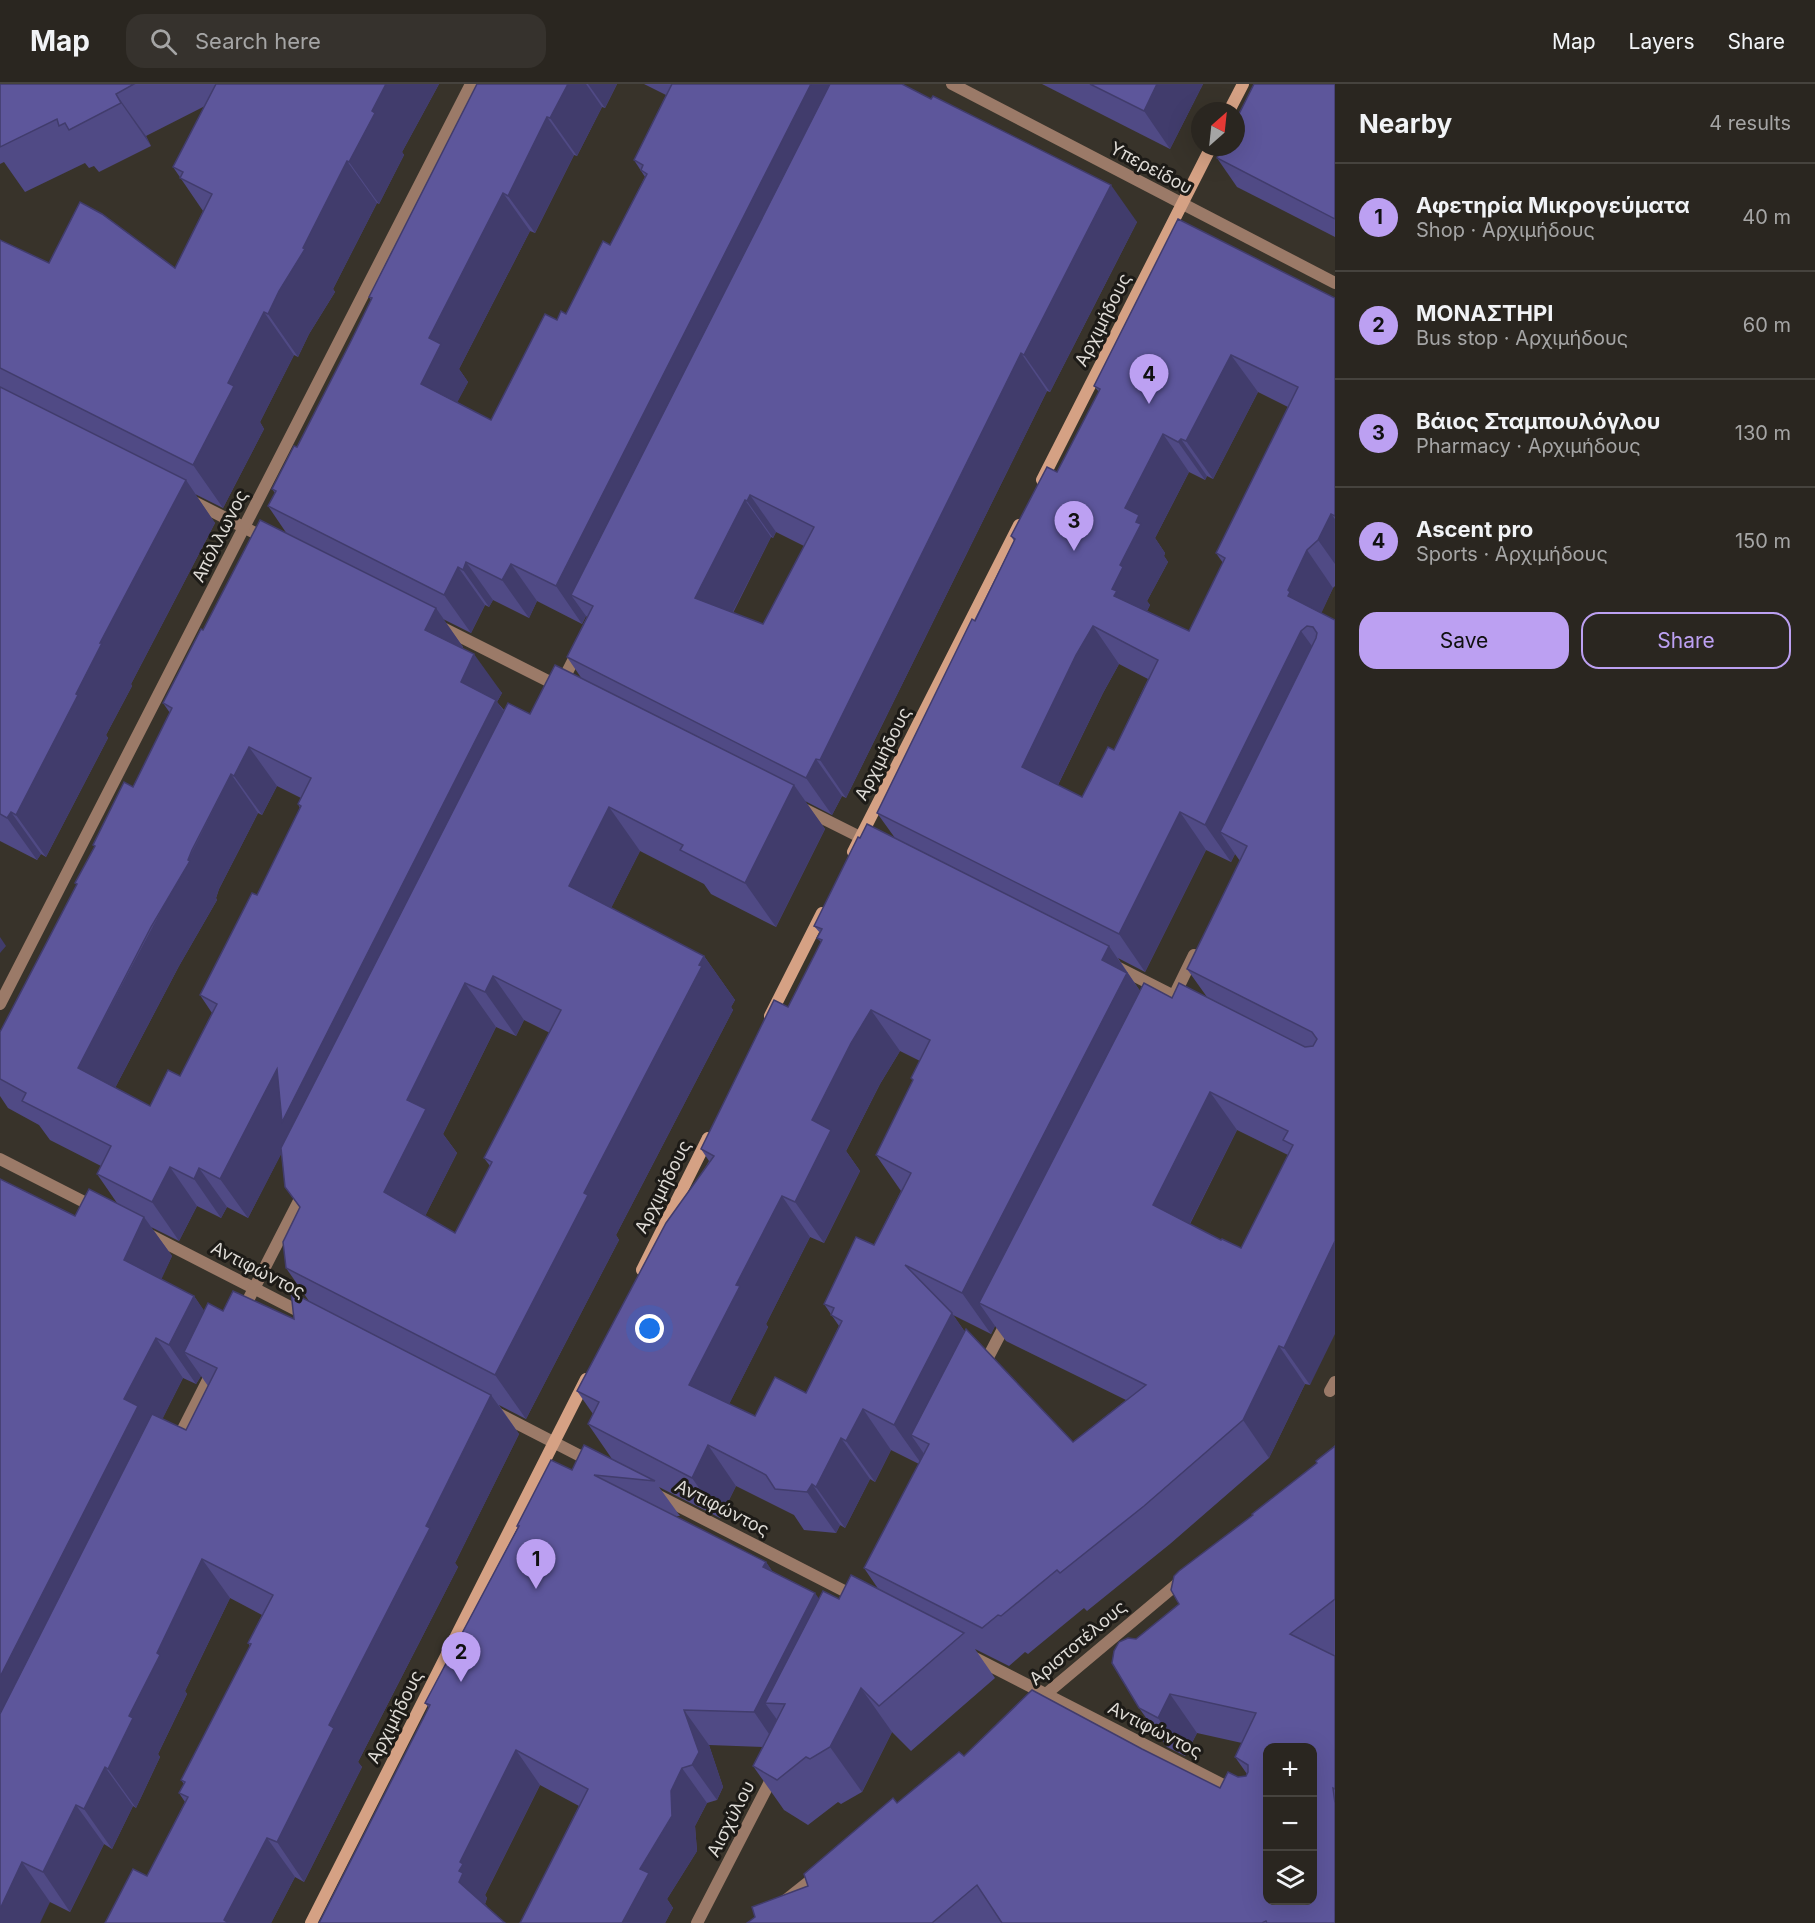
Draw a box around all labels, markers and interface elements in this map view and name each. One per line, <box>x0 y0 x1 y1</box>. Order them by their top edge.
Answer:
search box <box>126 14 546 68</box>
text: Map <box>30 24 90 58</box>
icon: search <box>147 25 180 58</box>
text: Search here <box>195 28 321 54</box>
text: Map <box>1552 29 1596 54</box>
text: Layers <box>1629 29 1695 54</box>
text: Share <box>1728 29 1785 54</box>
north arrow <box>1191 102 1245 156</box>
text: Nearby <box>1359 108 1452 139</box>
text: 4 results <box>1709 111 1791 135</box>
street label: Υπερείδου <box>1106 137 1196 198</box>
text: Αφετηρία Μικρογεύματα <box>1416 192 1690 218</box>
text: 1 <box>1374 205 1383 229</box>
text: 40 m <box>1742 205 1791 229</box>
text: Shop · Αρχιμήδους <box>1416 218 1595 242</box>
street label: Αρχιμήδους <box>1070 270 1135 370</box>
text: ΜΟΝΑΣΤΗΡΙ <box>1416 300 1553 326</box>
text: 2 <box>1372 313 1385 337</box>
text: 60 m <box>1743 313 1791 337</box>
text: Bus stop · Αρχιμήδους <box>1416 326 1628 350</box>
pin: 4 <box>1130 354 1168 404</box>
text: Βάιος Σταμπουλόγλου <box>1416 408 1660 434</box>
text: 3 <box>1372 421 1385 445</box>
text: 130 m <box>1735 421 1791 445</box>
text: Pharmacy · Αρχιμήδους <box>1416 434 1641 458</box>
street label: Απόλλωνος <box>187 486 252 585</box>
pin: 3 <box>1054 502 1094 551</box>
text: Ascent pro <box>1416 516 1533 542</box>
text: 4 <box>1372 529 1385 553</box>
text: 150 m <box>1735 529 1791 553</box>
text: Sports · Αρχιμήδους <box>1416 542 1608 566</box>
button: Save <box>1359 612 1569 669</box>
button: Share <box>1581 612 1791 669</box>
street label: Αρχιμήδους <box>850 704 915 804</box>
street label: Αρχιμήδους <box>630 1137 695 1237</box>
street label: Αντιφώντος <box>208 1237 309 1302</box>
your location <box>635 1314 664 1343</box>
street label: Αντιφώντος <box>672 1475 773 1540</box>
pin: 1 <box>516 1540 556 1589</box>
street label: Αριστοτέλους <box>1025 1596 1130 1689</box>
pin: 2 <box>442 1632 480 1682</box>
street label: Αρχιμήδους <box>362 1667 427 1767</box>
street label: Αντιφώντος <box>1105 1697 1206 1762</box>
map controls <box>1263 1743 1317 1905</box>
button: + <box>1263 1743 1317 1797</box>
street label: Αισχύλου <box>702 1777 759 1860</box>
button: − <box>1263 1797 1317 1851</box>
button: layers <box>1263 1851 1317 1905</box>

